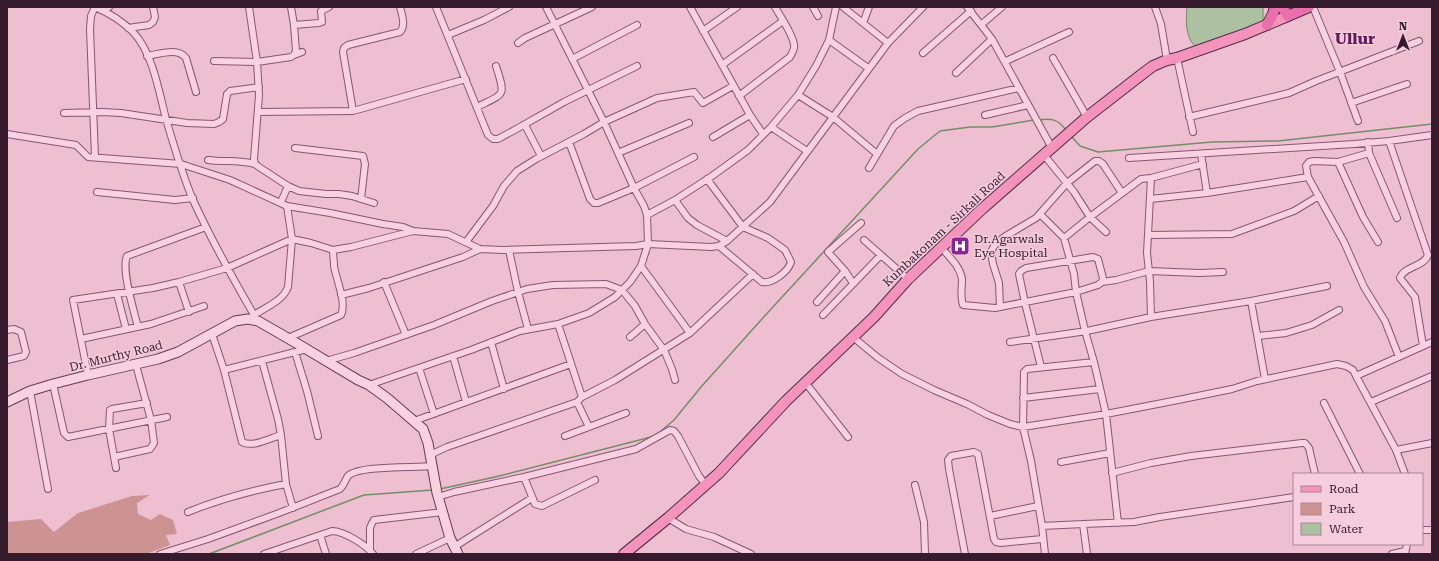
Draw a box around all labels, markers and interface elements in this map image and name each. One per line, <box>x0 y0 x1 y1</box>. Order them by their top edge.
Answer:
north arrow <box>1383 16 1423 56</box>
text: N <box>1399 20 1408 33</box>
district label: Ullur <box>1335 29 1375 48</box>
street label: Kumbakonam - Sirkali Road <box>880 168 1008 289</box>
place label: Dr.Agarwals Eye Hospital <box>974 232 1048 260</box>
hospital icon: Dr.Agarwals Eye Hospital <box>949 235 971 257</box>
street label: Dr. Murthy Road <box>68 338 164 374</box>
legend <box>1293 473 1423 545</box>
text: Road <box>1329 482 1359 496</box>
text: Park <box>1329 502 1356 516</box>
text: Water <box>1329 522 1363 536</box>

